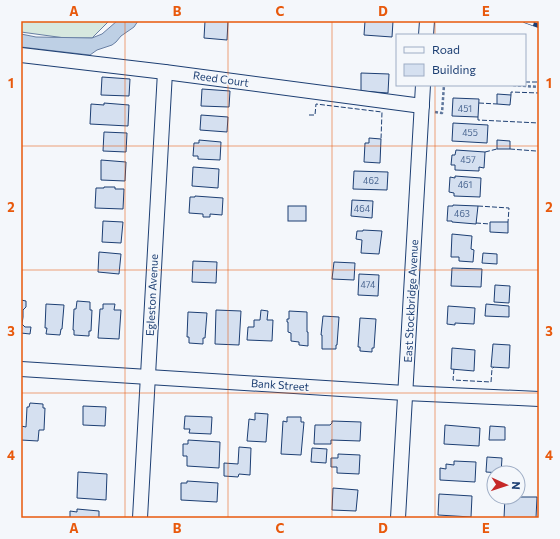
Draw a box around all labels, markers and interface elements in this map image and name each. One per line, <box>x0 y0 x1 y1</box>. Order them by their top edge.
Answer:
text: A <box>69 3 79 19</box>
text: B <box>173 3 182 19</box>
text: C <box>276 3 285 19</box>
text: D <box>378 3 388 19</box>
text: E <box>482 3 490 19</box>
legend <box>396 34 526 86</box>
text: Road <box>432 42 460 56</box>
text: Building <box>432 62 476 76</box>
street label: Reed Court <box>192 68 250 89</box>
text: 1 <box>8 75 14 91</box>
text: 1 <box>546 75 552 91</box>
house number: 451 <box>458 103 472 114</box>
house number: 455 <box>462 127 478 138</box>
house number: 457 <box>460 154 476 165</box>
house number: 462 <box>363 175 379 186</box>
house number: 461 <box>458 179 472 190</box>
text: 2 <box>7 199 15 215</box>
text: 2 <box>545 199 553 215</box>
house number: 464 <box>354 203 371 214</box>
house number: 463 <box>454 208 470 219</box>
street label: East Stockbridge Avenue <box>401 239 420 363</box>
street label: Egleston Avenue <box>143 253 160 336</box>
house number: 474 <box>361 279 376 290</box>
text: 3 <box>7 323 15 339</box>
text: 3 <box>545 323 553 339</box>
street label: Bank Street <box>250 376 310 393</box>
text: 4 <box>7 447 15 463</box>
text: 4 <box>545 447 553 463</box>
north arrow <box>486 465 526 505</box>
text: N <box>510 481 523 490</box>
text: A <box>69 520 79 536</box>
text: B <box>173 520 182 536</box>
text: C <box>276 520 285 536</box>
text: D <box>378 520 388 536</box>
text: E <box>482 520 490 536</box>

